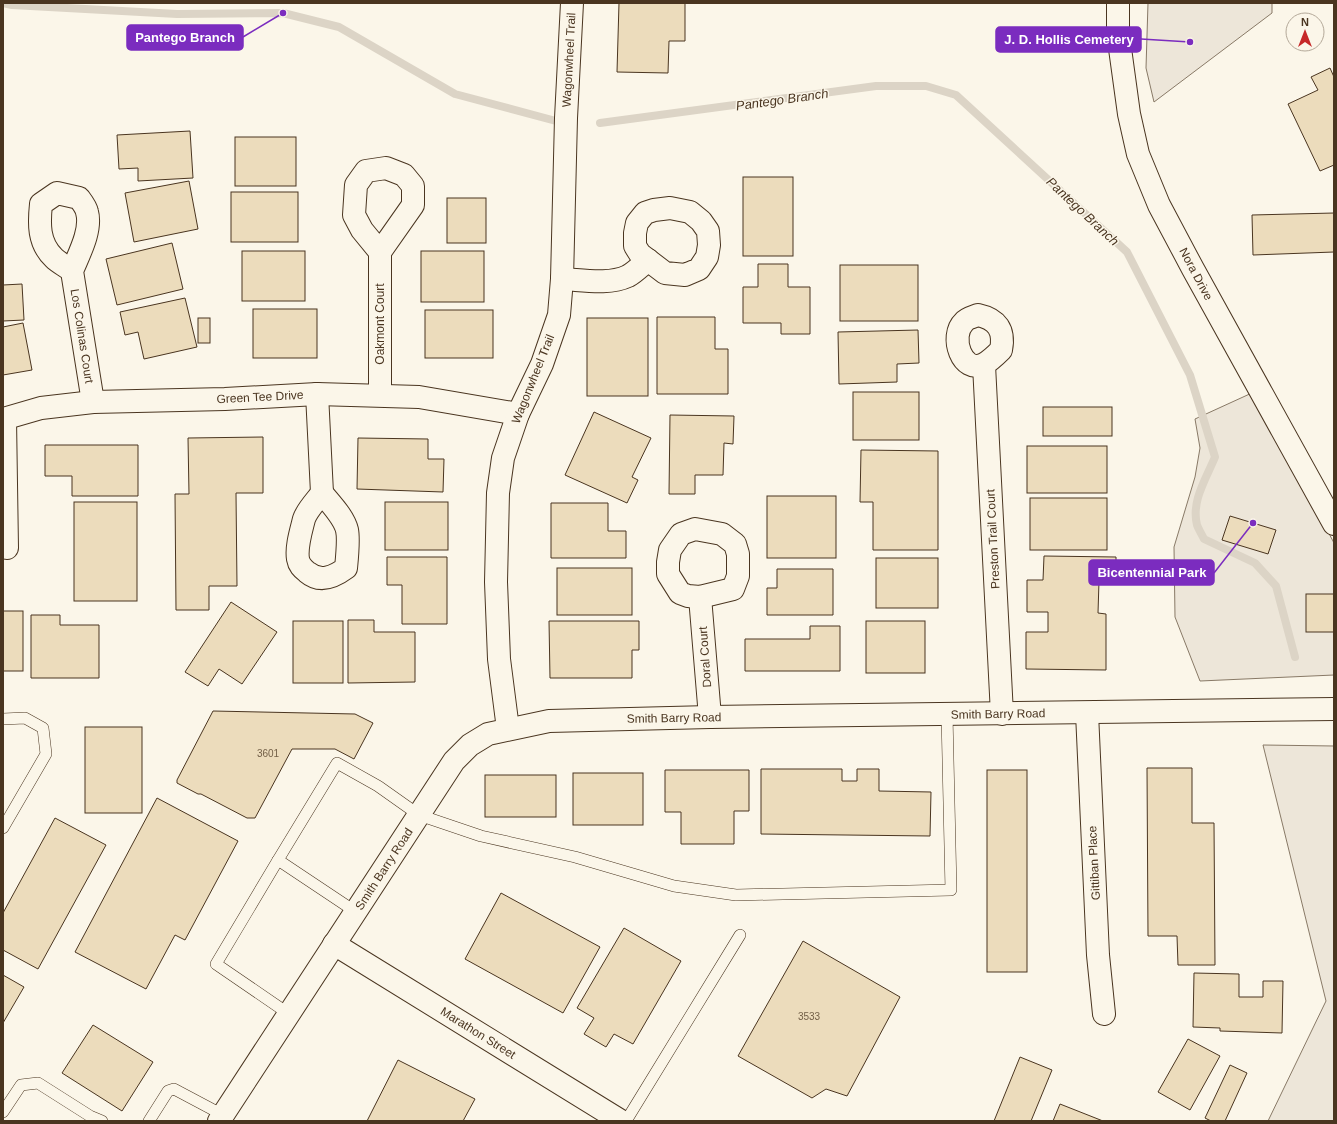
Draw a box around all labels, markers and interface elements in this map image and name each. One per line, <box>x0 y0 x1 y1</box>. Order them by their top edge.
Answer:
street label: Wagonwheel Trail <box>560 12 578 108</box>
north arrow <box>1285 12 1325 52</box>
text: N <box>1301 16 1309 28</box>
callout: Pantego Branch <box>127 25 243 50</box>
callout: J. D. Hollis Cemetery <box>996 27 1141 52</box>
text: Pantego Branch <box>135 30 235 45</box>
text: J. D. Hollis Cemetery <box>1004 32 1134 47</box>
water label: Pantego Branch <box>735 86 829 113</box>
water label: Pantego Branch <box>1043 174 1122 249</box>
street label: Nora Drive <box>1176 245 1216 303</box>
street label: Oakmont Court <box>373 283 387 365</box>
street label: Los Colinas Court <box>68 288 96 385</box>
street label: Wagonwheel Trail <box>509 332 557 426</box>
street label: Green Tee Drive <box>216 388 304 406</box>
street label: Preston Trail Court <box>983 488 1003 589</box>
callout: Bicentennial Park <box>1089 560 1214 585</box>
text: Bicentennial Park <box>1097 565 1207 580</box>
street label: Doral Court <box>696 625 714 688</box>
street label: Smith Barry Road <box>951 706 1045 722</box>
street label: Smith Barry Road <box>627 710 721 726</box>
house number: 3601 <box>257 748 280 759</box>
street label: Smith Barry Road <box>352 825 416 913</box>
street label: Gittiban Place <box>1085 825 1103 901</box>
street label: Marathon Street <box>438 1004 519 1062</box>
house number: 3533 <box>798 1011 821 1022</box>

